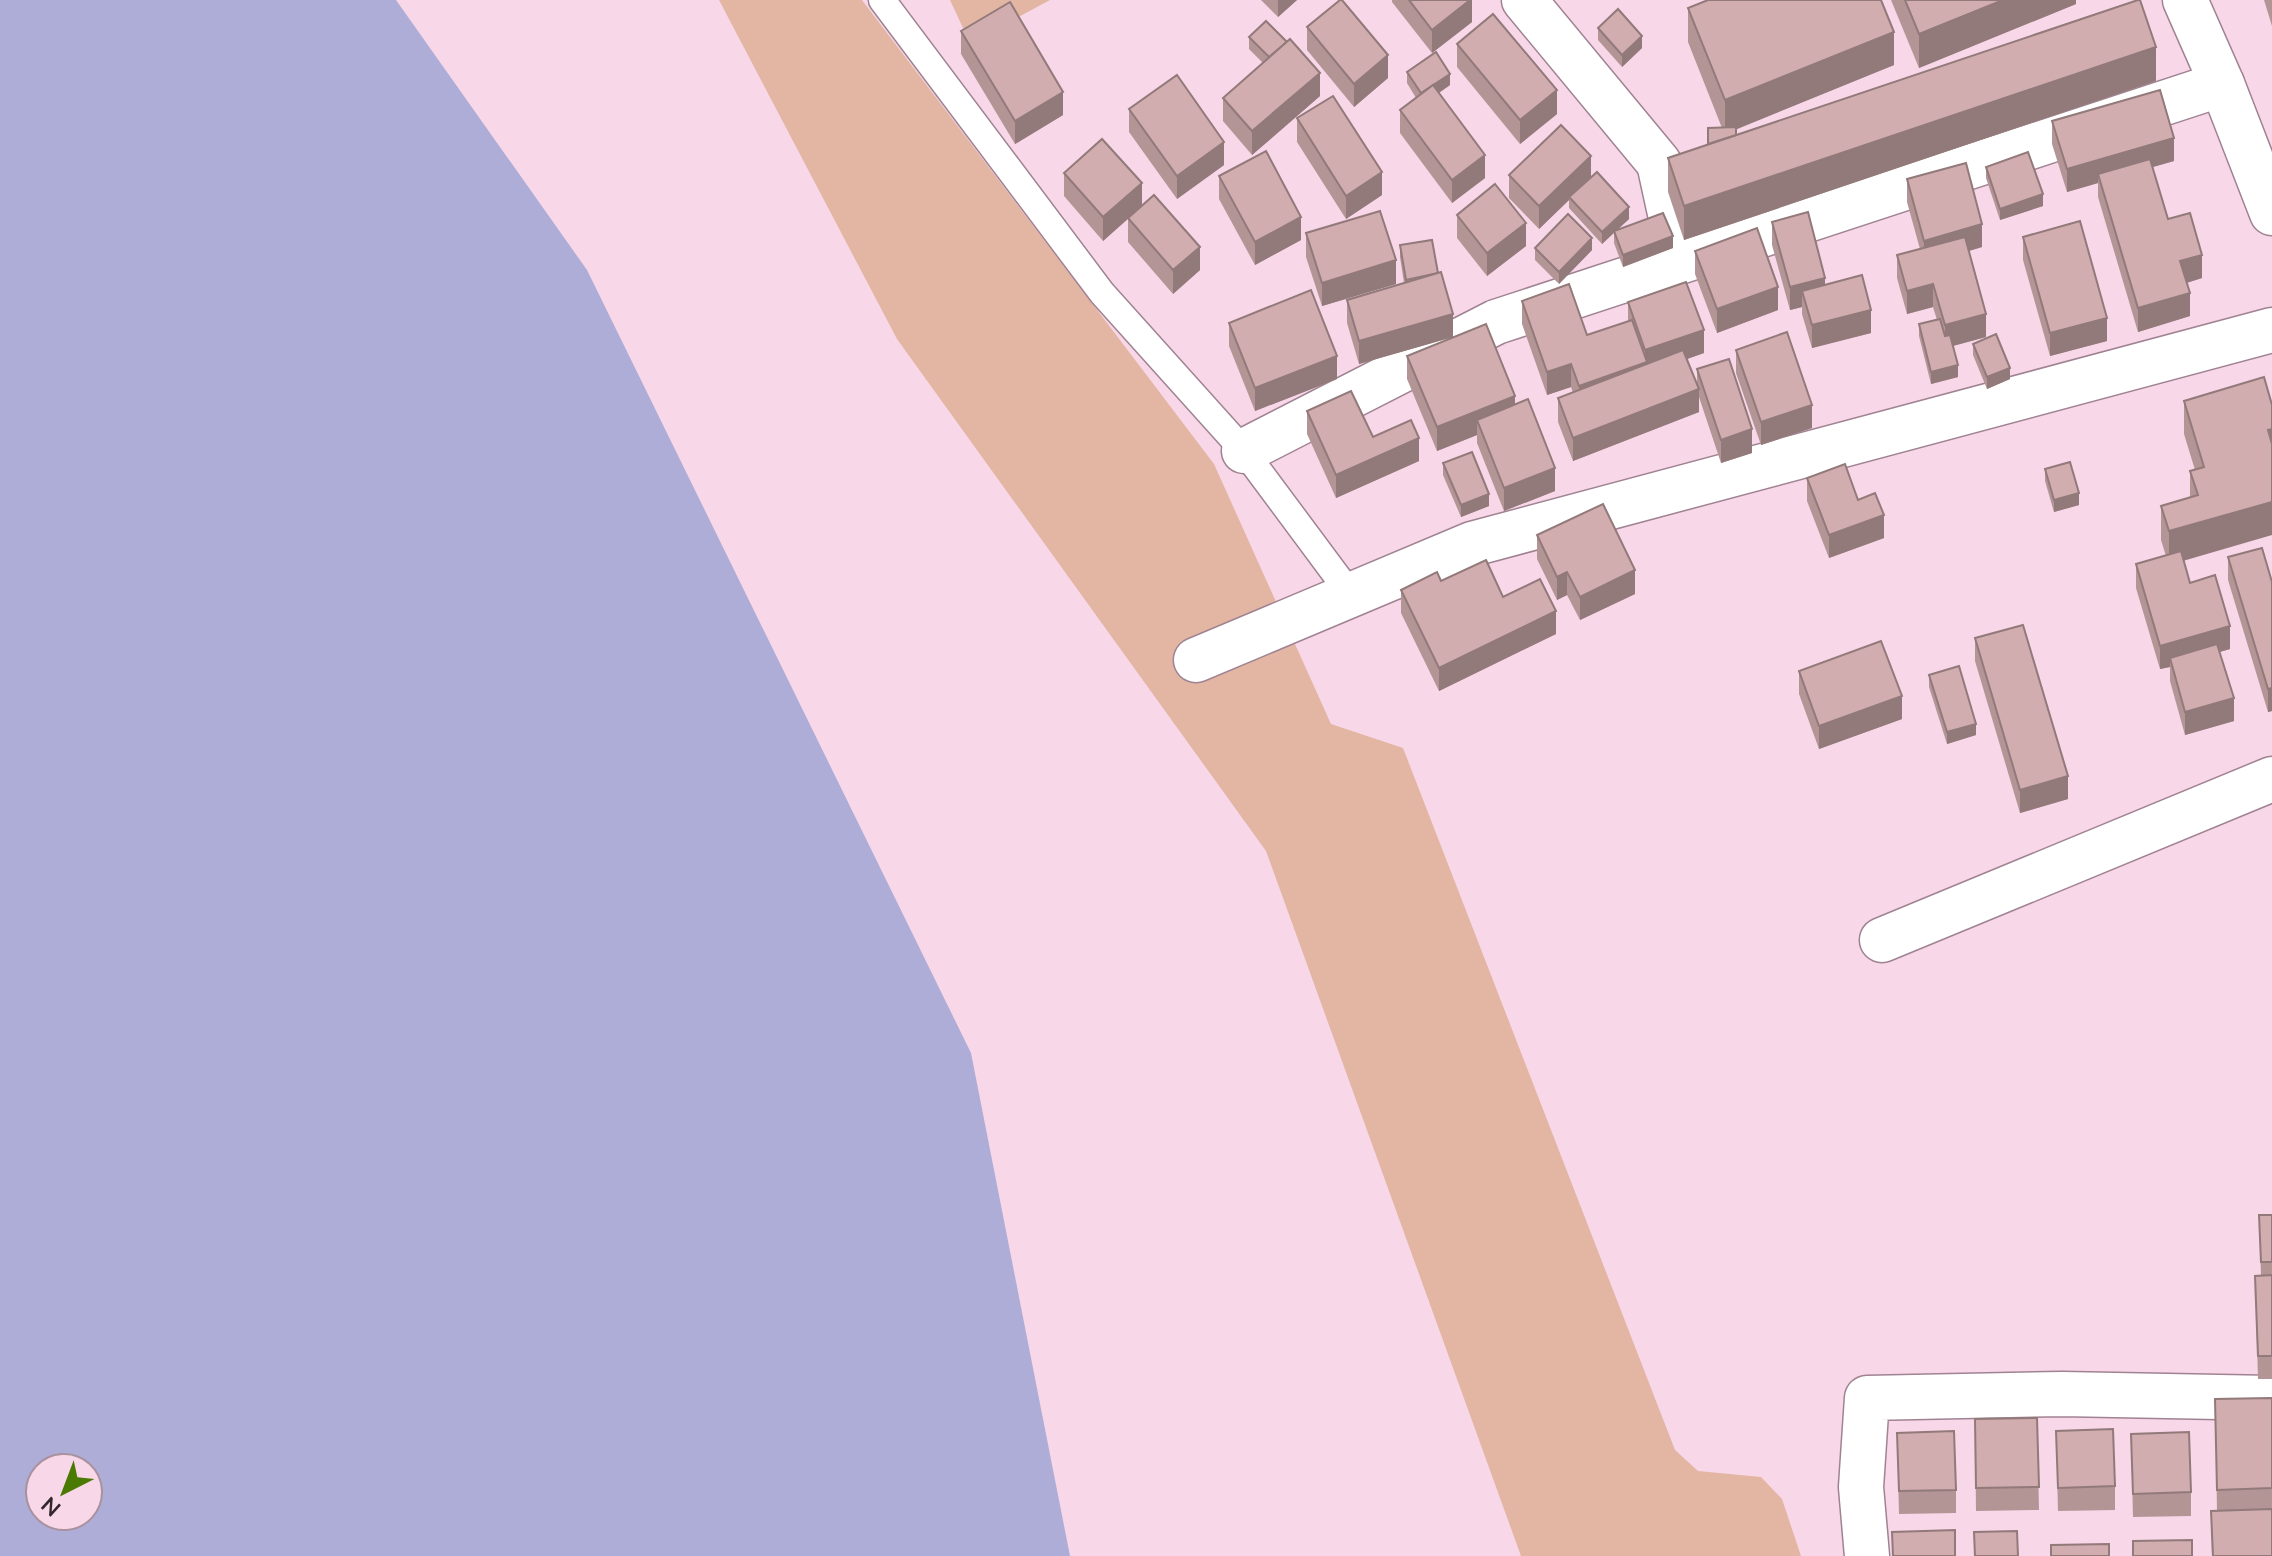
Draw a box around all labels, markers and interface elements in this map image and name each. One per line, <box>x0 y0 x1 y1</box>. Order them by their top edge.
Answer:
north arrow <box>24 1452 104 1532</box>
text: N <box>35 1491 66 1523</box>

